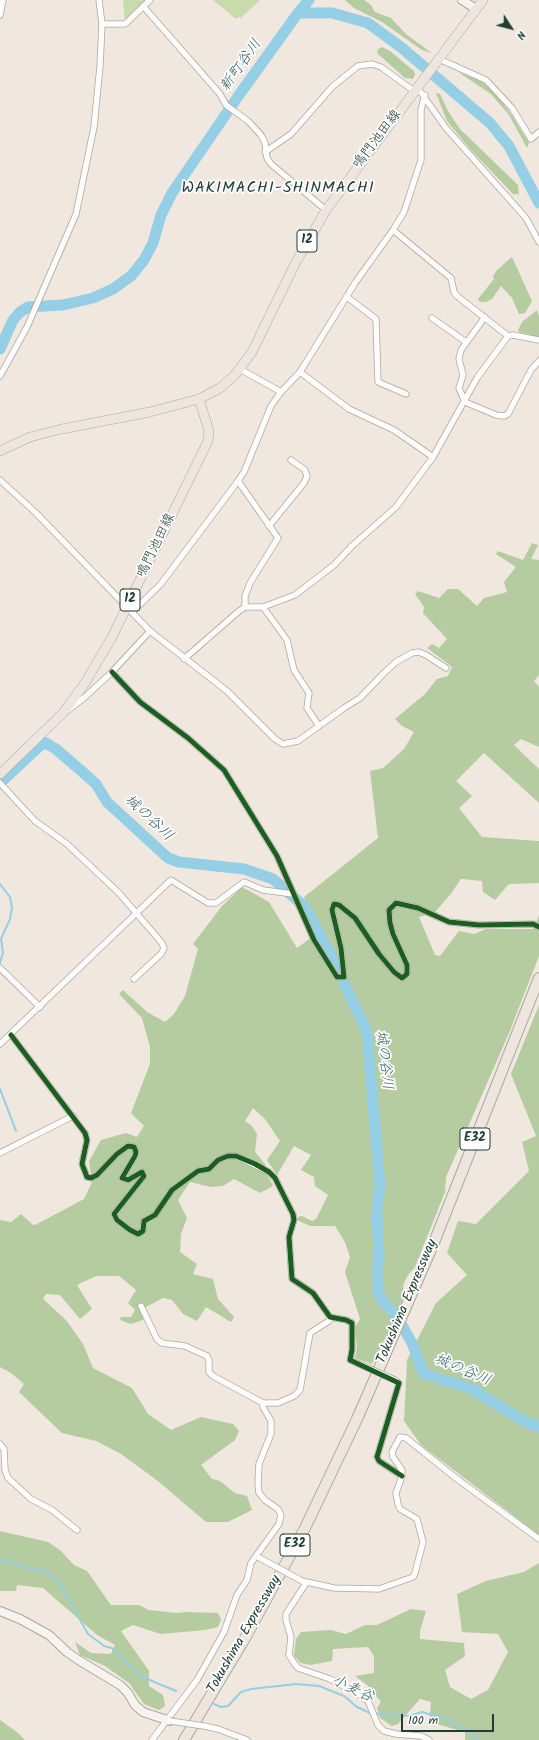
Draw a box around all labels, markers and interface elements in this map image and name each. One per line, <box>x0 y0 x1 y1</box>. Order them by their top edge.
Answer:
north arrow <box>491 8 531 48</box>
text: N <box>511 27 530 43</box>
water label: 新町谷川 <box>217 36 267 96</box>
street label: 鳴門池田線 <box>350 107 406 173</box>
district label: WAKIMACHI-SHINMACHI <box>181 179 375 199</box>
road number: 12 <box>297 230 317 252</box>
street label: 鳴門池田線 <box>134 511 180 581</box>
road number: 12 <box>120 589 140 611</box>
water label: 城の谷川 <box>120 792 176 846</box>
water label: 城の谷川 <box>370 1029 396 1091</box>
road number: E32 <box>460 1128 490 1150</box>
street label: Tokushima Expressway <box>374 1237 442 1367</box>
water label: 城の谷川 <box>431 1351 493 1391</box>
road number: E32 <box>280 1534 310 1556</box>
street label: Tokushima Expressway <box>204 1573 286 1697</box>
water label: 小麦谷 <box>328 1672 376 1708</box>
scale bar <box>403 1706 496 1732</box>
text: 100 m <box>408 1711 438 1730</box>

